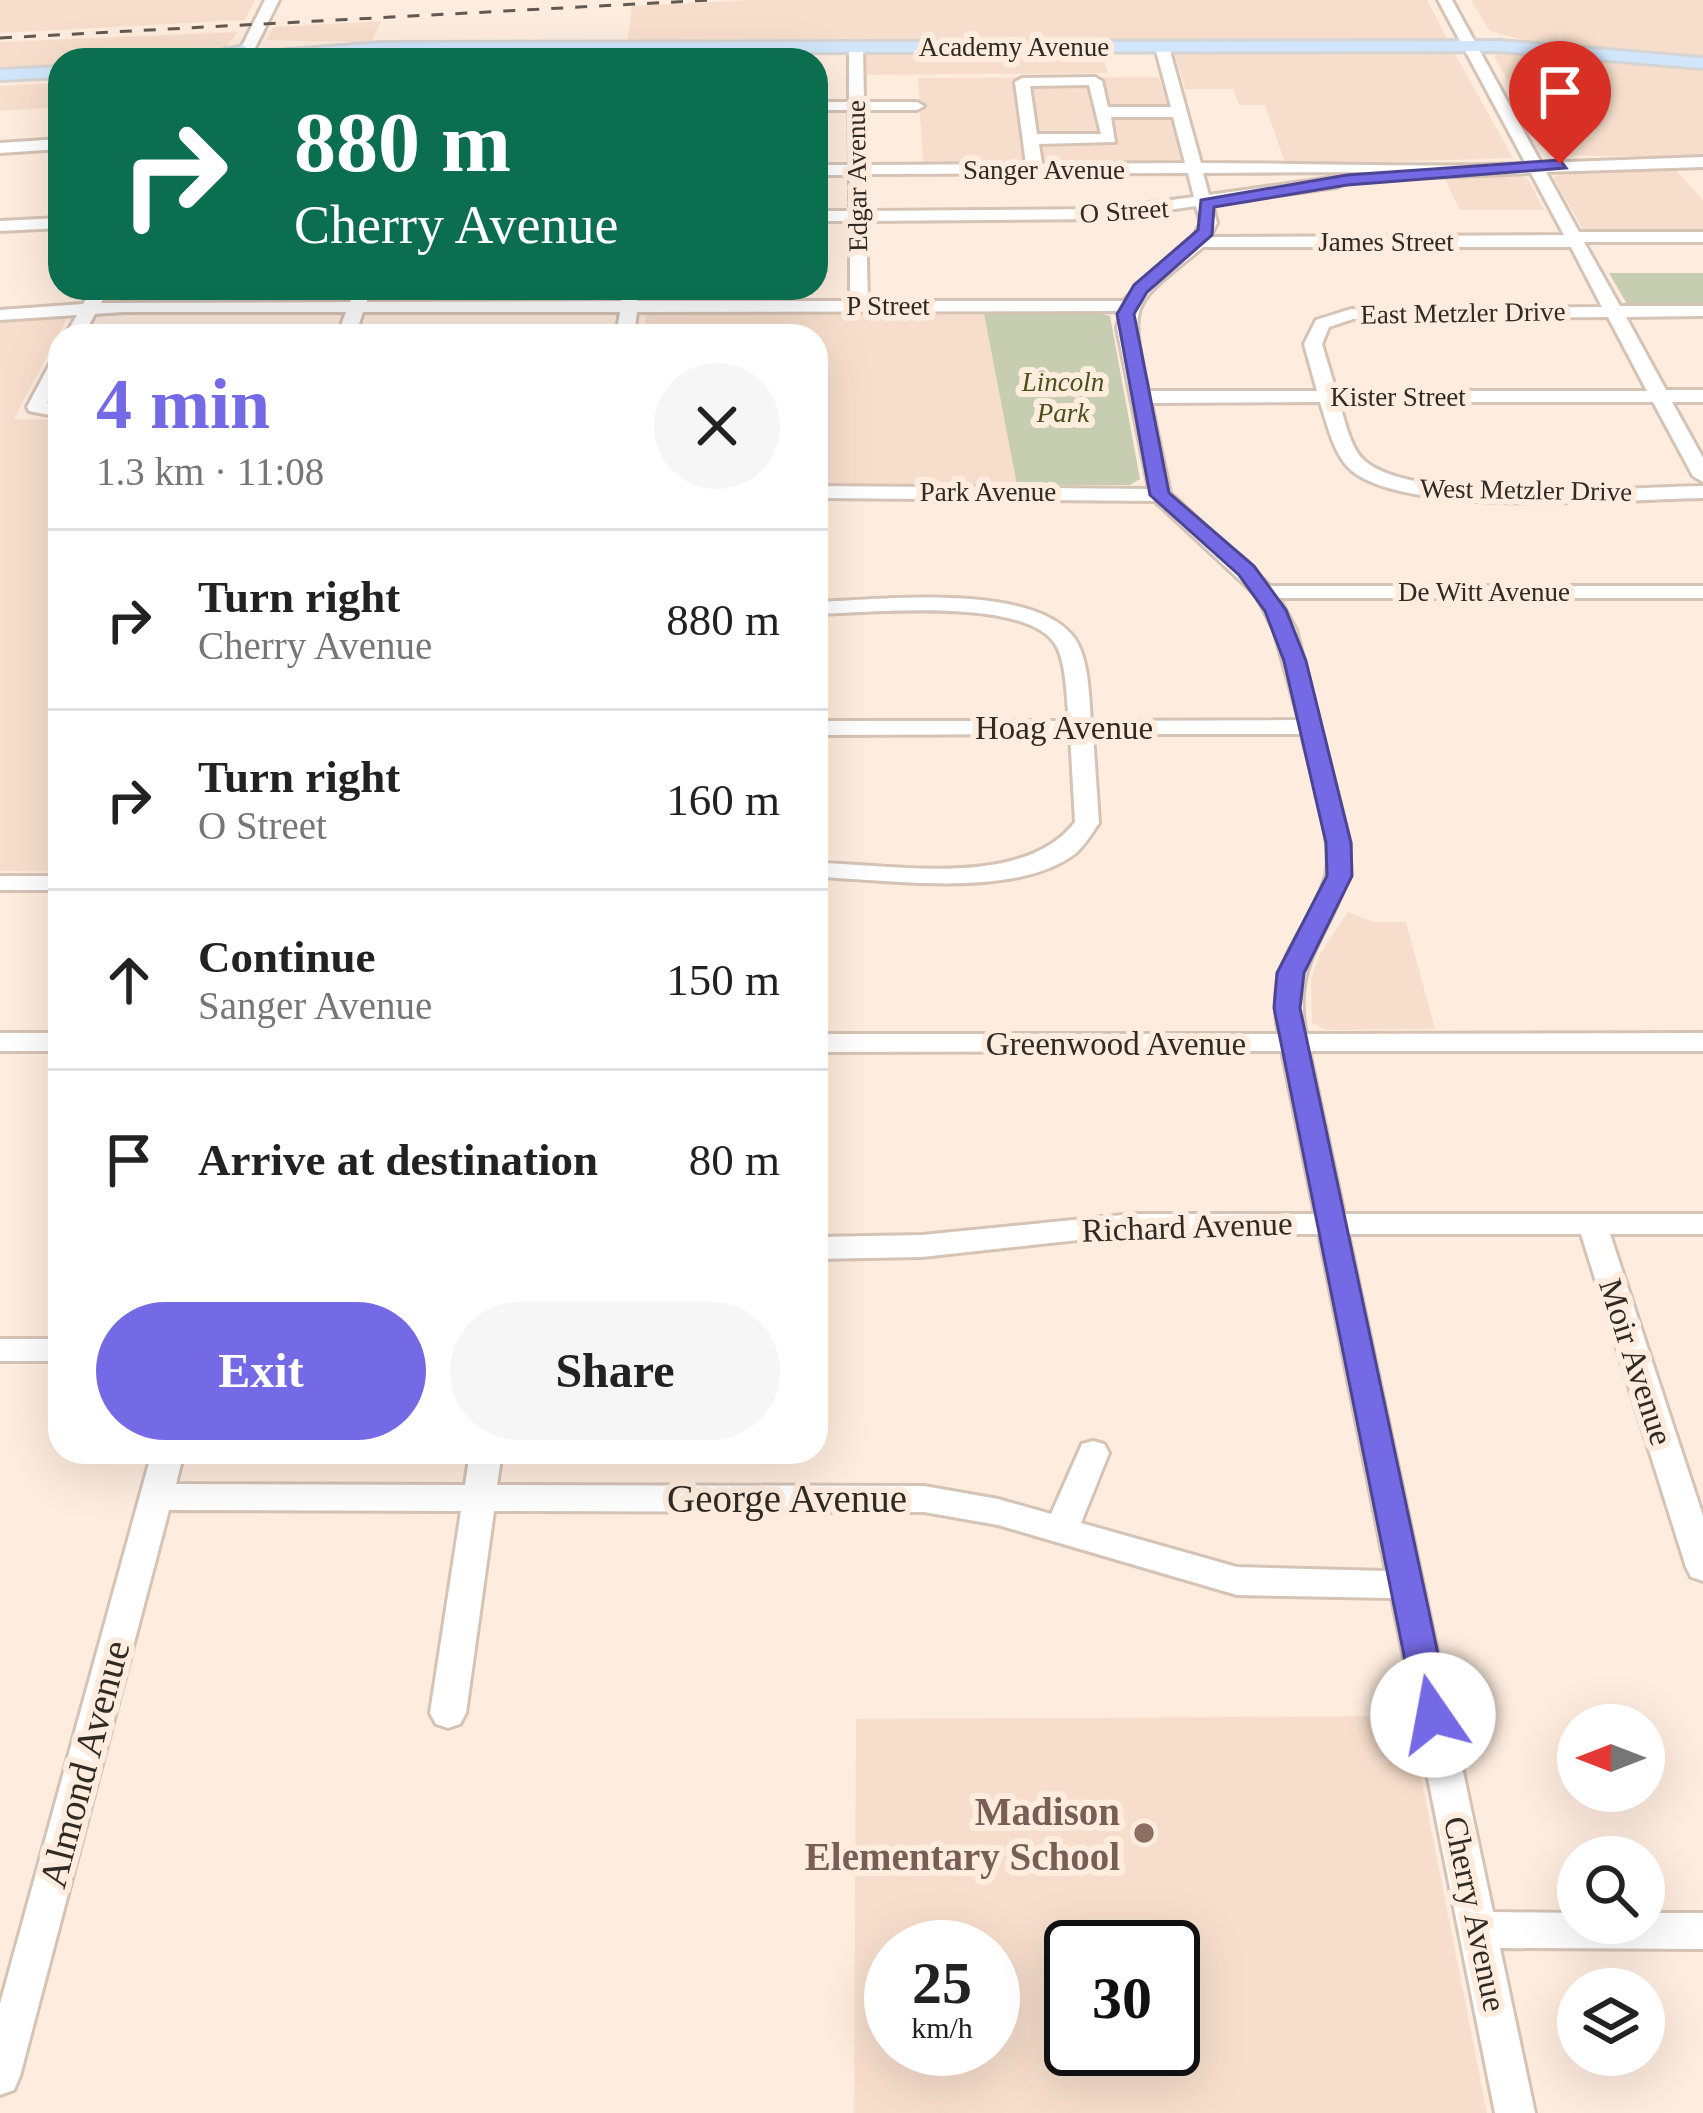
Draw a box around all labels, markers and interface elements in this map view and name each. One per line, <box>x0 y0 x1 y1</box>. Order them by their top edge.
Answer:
street label: Academy Avenue <box>919 32 1109 62</box>
pin <box>1509 41 1611 164</box>
icon: arrive <box>1527 59 1593 125</box>
icon: right <box>96 96 252 252</box>
text: 880 m <box>294 96 511 189</box>
street label: Edgar Avenue <box>841 100 873 252</box>
street label: Sanger Avenue <box>963 155 1125 185</box>
street label: O Street <box>1078 193 1170 229</box>
text: Cherry Avenue <box>294 195 618 255</box>
street label: James Street <box>1318 227 1454 257</box>
street label: P Street <box>846 291 930 321</box>
street label: East Metzler Drive <box>1360 296 1566 330</box>
button: close <box>654 363 780 489</box>
text: 4 min <box>96 364 270 444</box>
park label: Lincoln Park <box>1021 367 1104 428</box>
street label: Kister Street <box>1330 382 1466 412</box>
text: 1.3 km · 11:08 <box>96 450 324 493</box>
street label: West Metzler Drive <box>1420 473 1632 507</box>
street label: Park Avenue <box>920 477 1056 507</box>
text: Turn right <box>198 572 400 622</box>
street label: De Witt Avenue <box>1398 577 1570 607</box>
icon: right <box>96 587 162 653</box>
text: 880 m <box>666 595 780 645</box>
text: Cherry Avenue <box>198 624 432 667</box>
street label: Hoag Avenue <box>975 710 1153 746</box>
text: Turn right <box>198 752 400 802</box>
icon: right <box>96 767 162 833</box>
text: 160 m <box>666 775 780 825</box>
text: O Street <box>198 804 327 847</box>
text: Continue <box>198 932 376 982</box>
icon: ahead <box>96 947 162 1013</box>
text: 150 m <box>666 955 780 1005</box>
text: Sanger Avenue <box>198 984 432 1027</box>
street label: Greenwood Avenue <box>986 1026 1246 1062</box>
icon: arrive <box>96 1127 162 1193</box>
text: Arrive at destination <box>198 1135 598 1185</box>
text: 80 m <box>689 1135 780 1185</box>
street label: Richard Avenue <box>1081 1205 1293 1249</box>
street label: Moir Avenue <box>1592 1274 1680 1450</box>
button: Exit <box>96 1302 426 1440</box>
button: Share <box>450 1302 780 1440</box>
street label: George Avenue <box>667 1477 907 1521</box>
street label: Almond Avenue <box>30 1636 138 1892</box>
position arrow <box>1370 1652 1496 1778</box>
north arrow <box>1557 1704 1665 1812</box>
map controls <box>1557 1704 1665 2076</box>
place label: Madison Elementary School <box>805 1790 1120 1879</box>
street label: Cherry Avenue <box>1437 1813 1513 2015</box>
marker: Madison Elementary School <box>1131 1820 1157 1846</box>
button: search <box>1557 1836 1665 1944</box>
speed limit sign: 30 <box>1044 1920 1200 2076</box>
text: 25 <box>912 1950 972 2016</box>
button: layers <box>1557 1968 1665 2076</box>
text: km/h <box>911 2011 973 2044</box>

